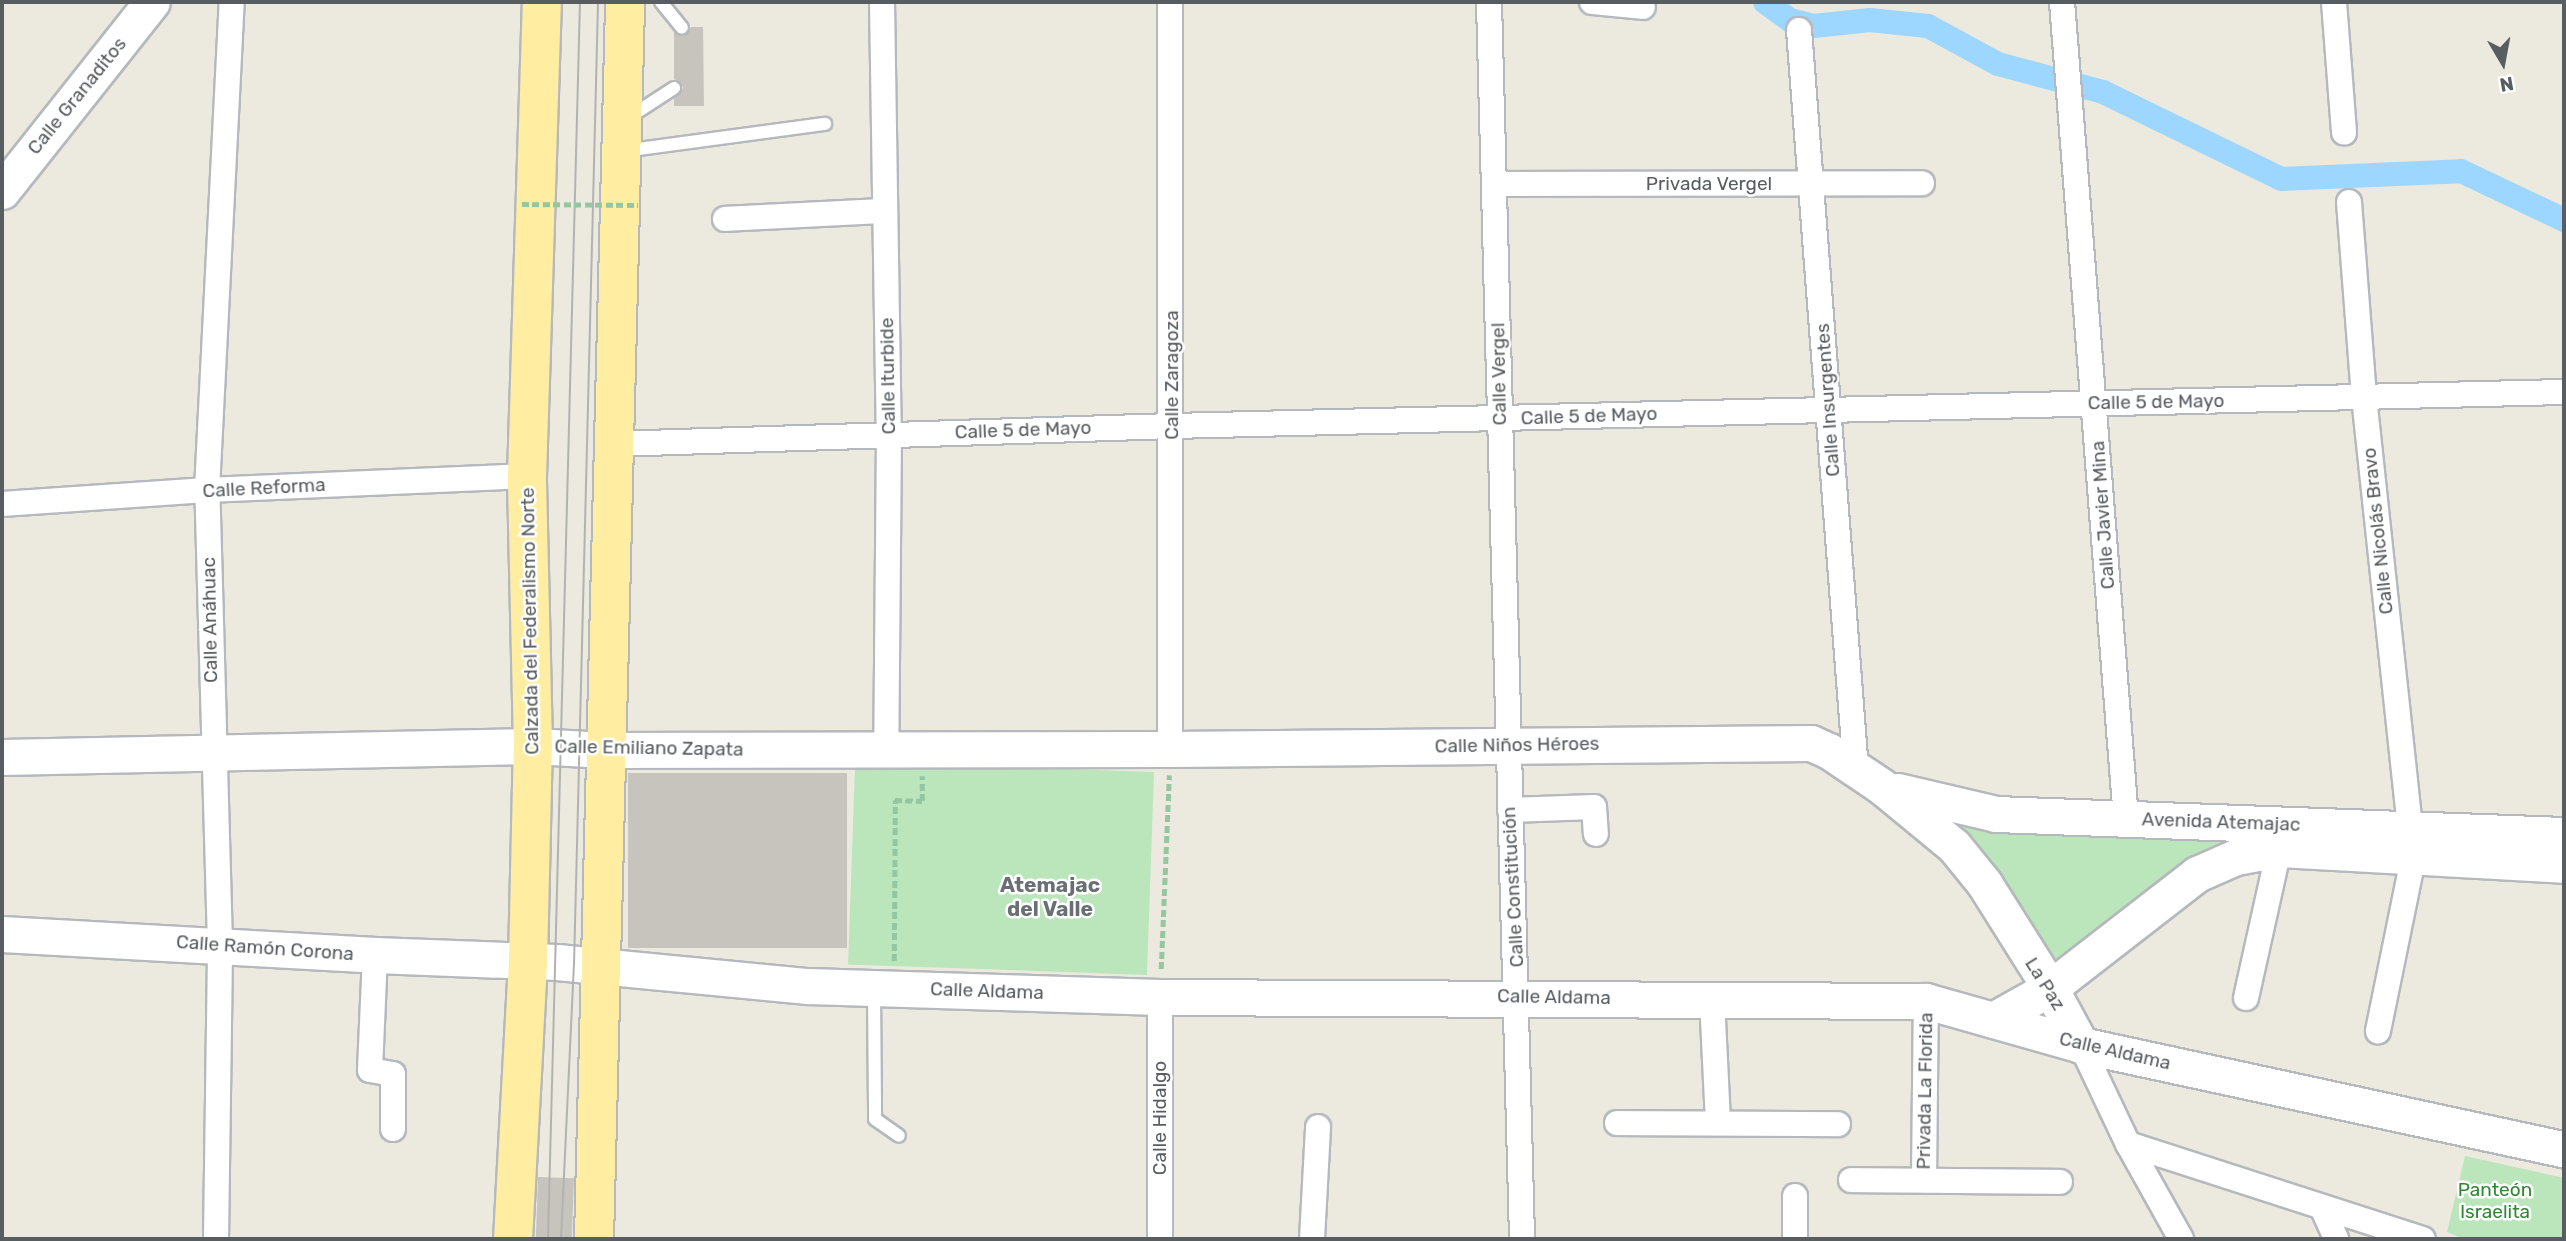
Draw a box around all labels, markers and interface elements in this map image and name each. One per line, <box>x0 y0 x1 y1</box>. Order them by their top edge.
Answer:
north arrow <box>2468 28 2538 98</box>
street label: Calle Granaditos <box>23 33 131 159</box>
text: N <box>2498 72 2515 97</box>
street label: Privada Vergel <box>1646 173 1772 195</box>
street label: Calle Zaragoza <box>1161 310 1183 440</box>
street label: Calle Iturbide <box>876 317 900 435</box>
street label: Calle Vergel <box>1487 322 1511 426</box>
street label: Calle Insurgentes <box>1811 323 1845 477</box>
street label: Calle 5 de Mayo <box>2088 389 2224 415</box>
street label: Calle 5 de Mayo <box>1520 402 1658 430</box>
street label: Calle 5 de Mayo <box>954 416 1092 444</box>
street label: Calle Javier Mina <box>2086 440 2120 590</box>
street label: Calle Nicolás Bravo <box>2358 447 2398 615</box>
street label: Calle Reforma <box>202 473 326 503</box>
street label: Calzada del Federalismo Norte <box>516 487 544 755</box>
street label: Calle Anáhuac <box>197 557 223 683</box>
street label: Calle Niños Héroes <box>1434 732 1600 758</box>
street label: Calle Emiliano Zapata <box>554 735 744 761</box>
street label: Calle Constitución <box>1497 806 1529 968</box>
street label: Avenida Atemajac <box>2141 808 2301 836</box>
district label: Atemajac del Valle <box>1000 872 1100 922</box>
street label: Calle Ramón Corona <box>175 930 355 966</box>
street label: La Paz <box>2020 953 2070 1015</box>
street label: Calle Aldama <box>930 978 1044 1004</box>
street label: Calle Aldama <box>1497 985 1611 1009</box>
street label: Privada La Florida <box>1912 1012 1938 1170</box>
street label: Calle Aldama <box>2057 1027 2173 1075</box>
street label: Calle Hidalgo <box>1149 1061 1171 1175</box>
park label: Panteón Israelita <box>2458 1179 2532 1223</box>

